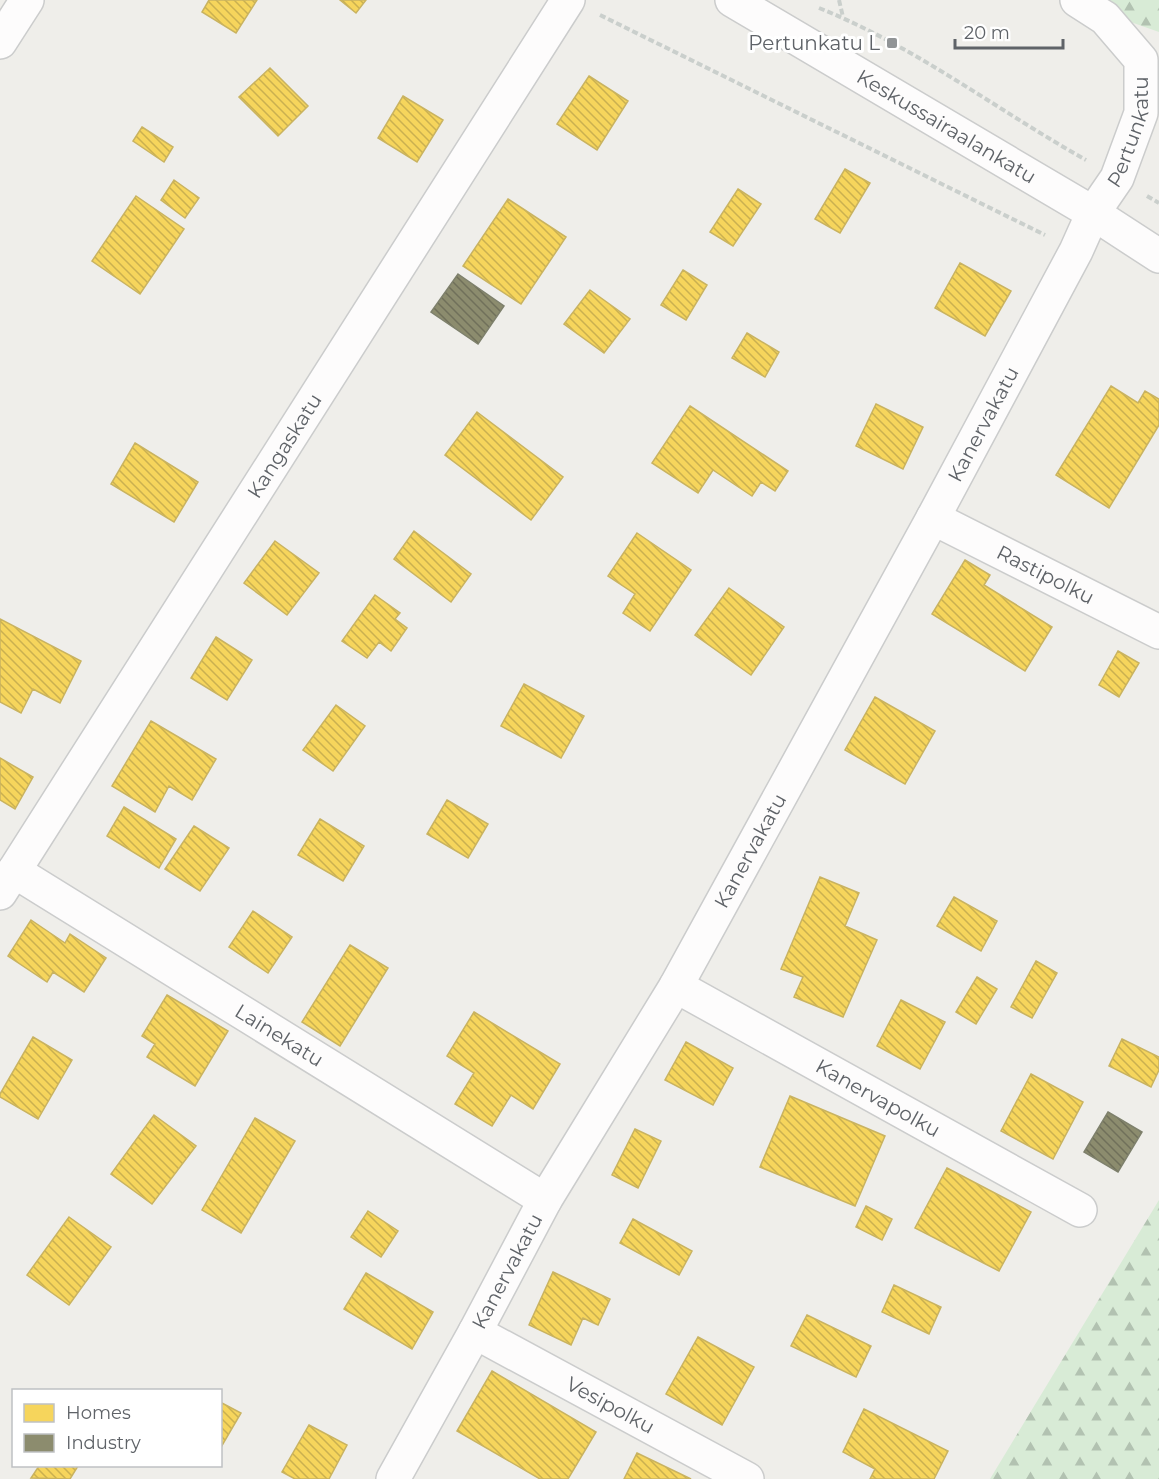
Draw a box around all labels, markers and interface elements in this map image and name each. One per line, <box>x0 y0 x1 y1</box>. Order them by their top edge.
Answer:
scale bar <box>955 12 1063 50</box>
text: 20 m <box>964 22 1010 44</box>
place label: Pertunkatu L <box>748 31 880 55</box>
marker: Pertunkatu L <box>885 36 899 50</box>
street label: Keskussairaalankatu <box>852 64 1041 189</box>
street label: Pertunkatu <box>1102 76 1153 192</box>
street label: Kanervakatu <box>943 362 1024 486</box>
street label: Kangaskatu <box>242 389 327 503</box>
street label: Rastipolku <box>993 540 1098 609</box>
street label: Kanervakatu <box>709 789 791 912</box>
street label: Lainekatu <box>230 999 328 1072</box>
street label: Kanervapolku <box>812 1054 944 1142</box>
street label: Kanervakatu <box>467 1210 548 1333</box>
street label: Vesipolku <box>562 1372 659 1439</box>
legend <box>12 1389 222 1467</box>
text: Homes <box>66 1402 131 1424</box>
text: Industry <box>66 1432 141 1454</box>

